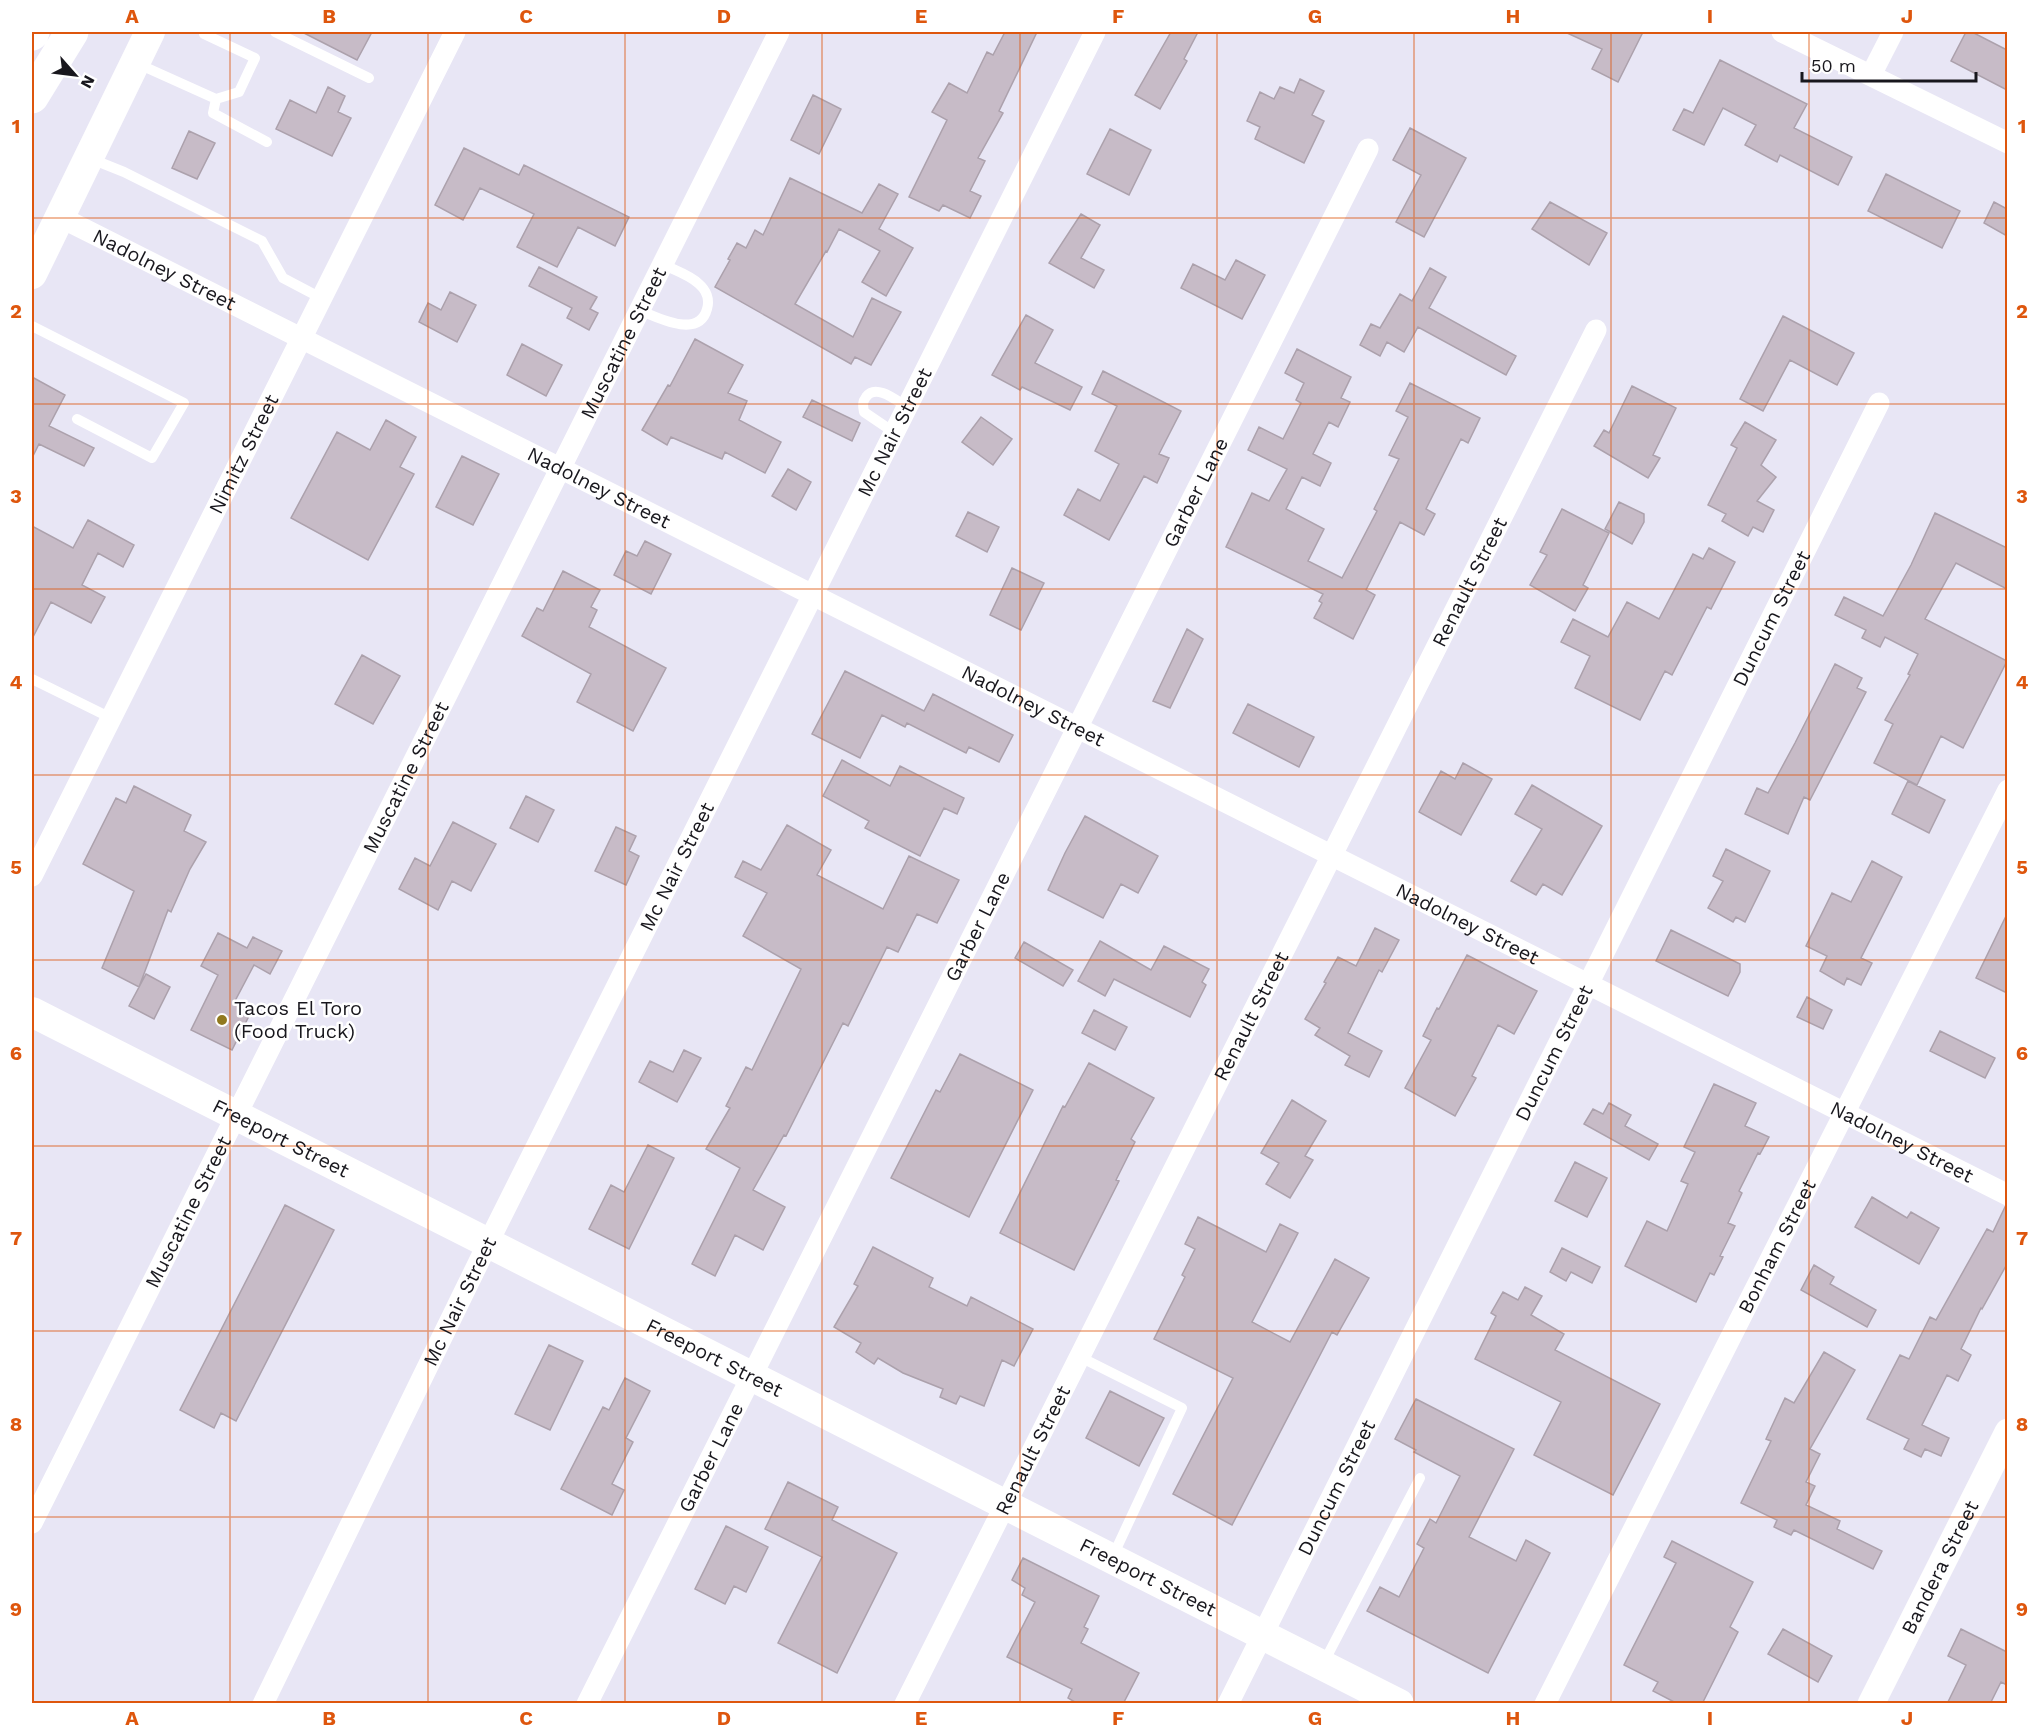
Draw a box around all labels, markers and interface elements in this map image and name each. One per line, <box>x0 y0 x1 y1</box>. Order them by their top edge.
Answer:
text: A <box>125 4 139 28</box>
text: B <box>322 4 336 28</box>
text: C <box>519 4 533 28</box>
text: D <box>717 4 731 28</box>
text: E <box>915 4 927 28</box>
text: F <box>1112 4 1124 28</box>
text: G <box>1308 4 1322 28</box>
text: H <box>1506 4 1520 28</box>
text: I <box>1707 4 1713 28</box>
text: J <box>1901 4 1913 28</box>
north arrow <box>45 45 105 105</box>
scale bar <box>1802 45 1976 83</box>
text: 50 m <box>1811 55 1856 76</box>
text: N <box>77 72 99 92</box>
text: 1 <box>12 114 20 138</box>
text: 1 <box>2018 114 2026 138</box>
street label: Nadolney Street <box>89 224 241 316</box>
street label: Muscatine Street <box>575 262 672 423</box>
text: 2 <box>10 299 22 323</box>
text: 2 <box>2016 299 2028 323</box>
street label: Mc Nair Street <box>852 363 937 501</box>
street label: Nimitz Street <box>204 390 284 518</box>
street label: Garber Lane <box>1158 433 1233 551</box>
street label: Nadolney Street <box>523 442 675 534</box>
text: 3 <box>10 484 22 508</box>
text: 3 <box>2016 484 2028 508</box>
street label: Renault Street <box>1427 513 1512 651</box>
street label: Duncum Street <box>1727 546 1816 690</box>
street label: Nadolney Street <box>958 660 1109 752</box>
text: 4 <box>10 670 23 694</box>
text: 4 <box>2016 670 2029 694</box>
street label: Muscatine Street <box>358 697 454 857</box>
street label: Mc Nair Street <box>634 798 719 935</box>
text: 5 <box>10 855 22 879</box>
text: 5 <box>2016 855 2028 879</box>
street label: Garber Lane <box>940 868 1015 985</box>
street label: Nadolney Street <box>1392 878 1544 970</box>
street label: Renault Street <box>1208 947 1294 1085</box>
street label: Duncum Street <box>1510 980 1598 1125</box>
place label: Tacos El Toro (Food Truck) <box>234 996 362 1043</box>
marker: Tacos El Toro (Food Truck) <box>215 1013 229 1027</box>
text: 6 <box>10 1041 22 1065</box>
text: 6 <box>2016 1041 2028 1065</box>
street label: Freeport Street <box>209 1093 354 1183</box>
street label: Nadolney Street <box>1826 1096 1978 1188</box>
street label: Muscatine Street <box>140 1131 236 1292</box>
street label: Bonham Street <box>1733 1175 1821 1317</box>
text: 7 <box>10 1226 22 1250</box>
text: 7 <box>2016 1226 2028 1250</box>
street label: Mc Nair Street <box>418 1232 501 1370</box>
street label: Freeport Street <box>642 1313 787 1402</box>
street label: Renault Street <box>990 1381 1075 1519</box>
street label: Garber Lane <box>673 1398 748 1516</box>
text: 8 <box>10 1412 22 1436</box>
text: 8 <box>2016 1412 2028 1436</box>
street label: Duncum Street <box>1292 1415 1381 1560</box>
street label: Bandera Street <box>1896 1496 1984 1638</box>
street label: Freeport Street <box>1076 1532 1221 1622</box>
text: 9 <box>10 1597 22 1621</box>
text: 9 <box>2016 1597 2028 1621</box>
text: A <box>125 1706 139 1730</box>
text: B <box>322 1706 336 1730</box>
text: C <box>519 1706 533 1730</box>
text: D <box>717 1706 731 1730</box>
text: E <box>915 1706 927 1730</box>
text: F <box>1112 1706 1124 1730</box>
text: G <box>1308 1706 1322 1730</box>
text: H <box>1506 1706 1520 1730</box>
text: I <box>1707 1706 1713 1730</box>
text: J <box>1901 1706 1913 1730</box>

